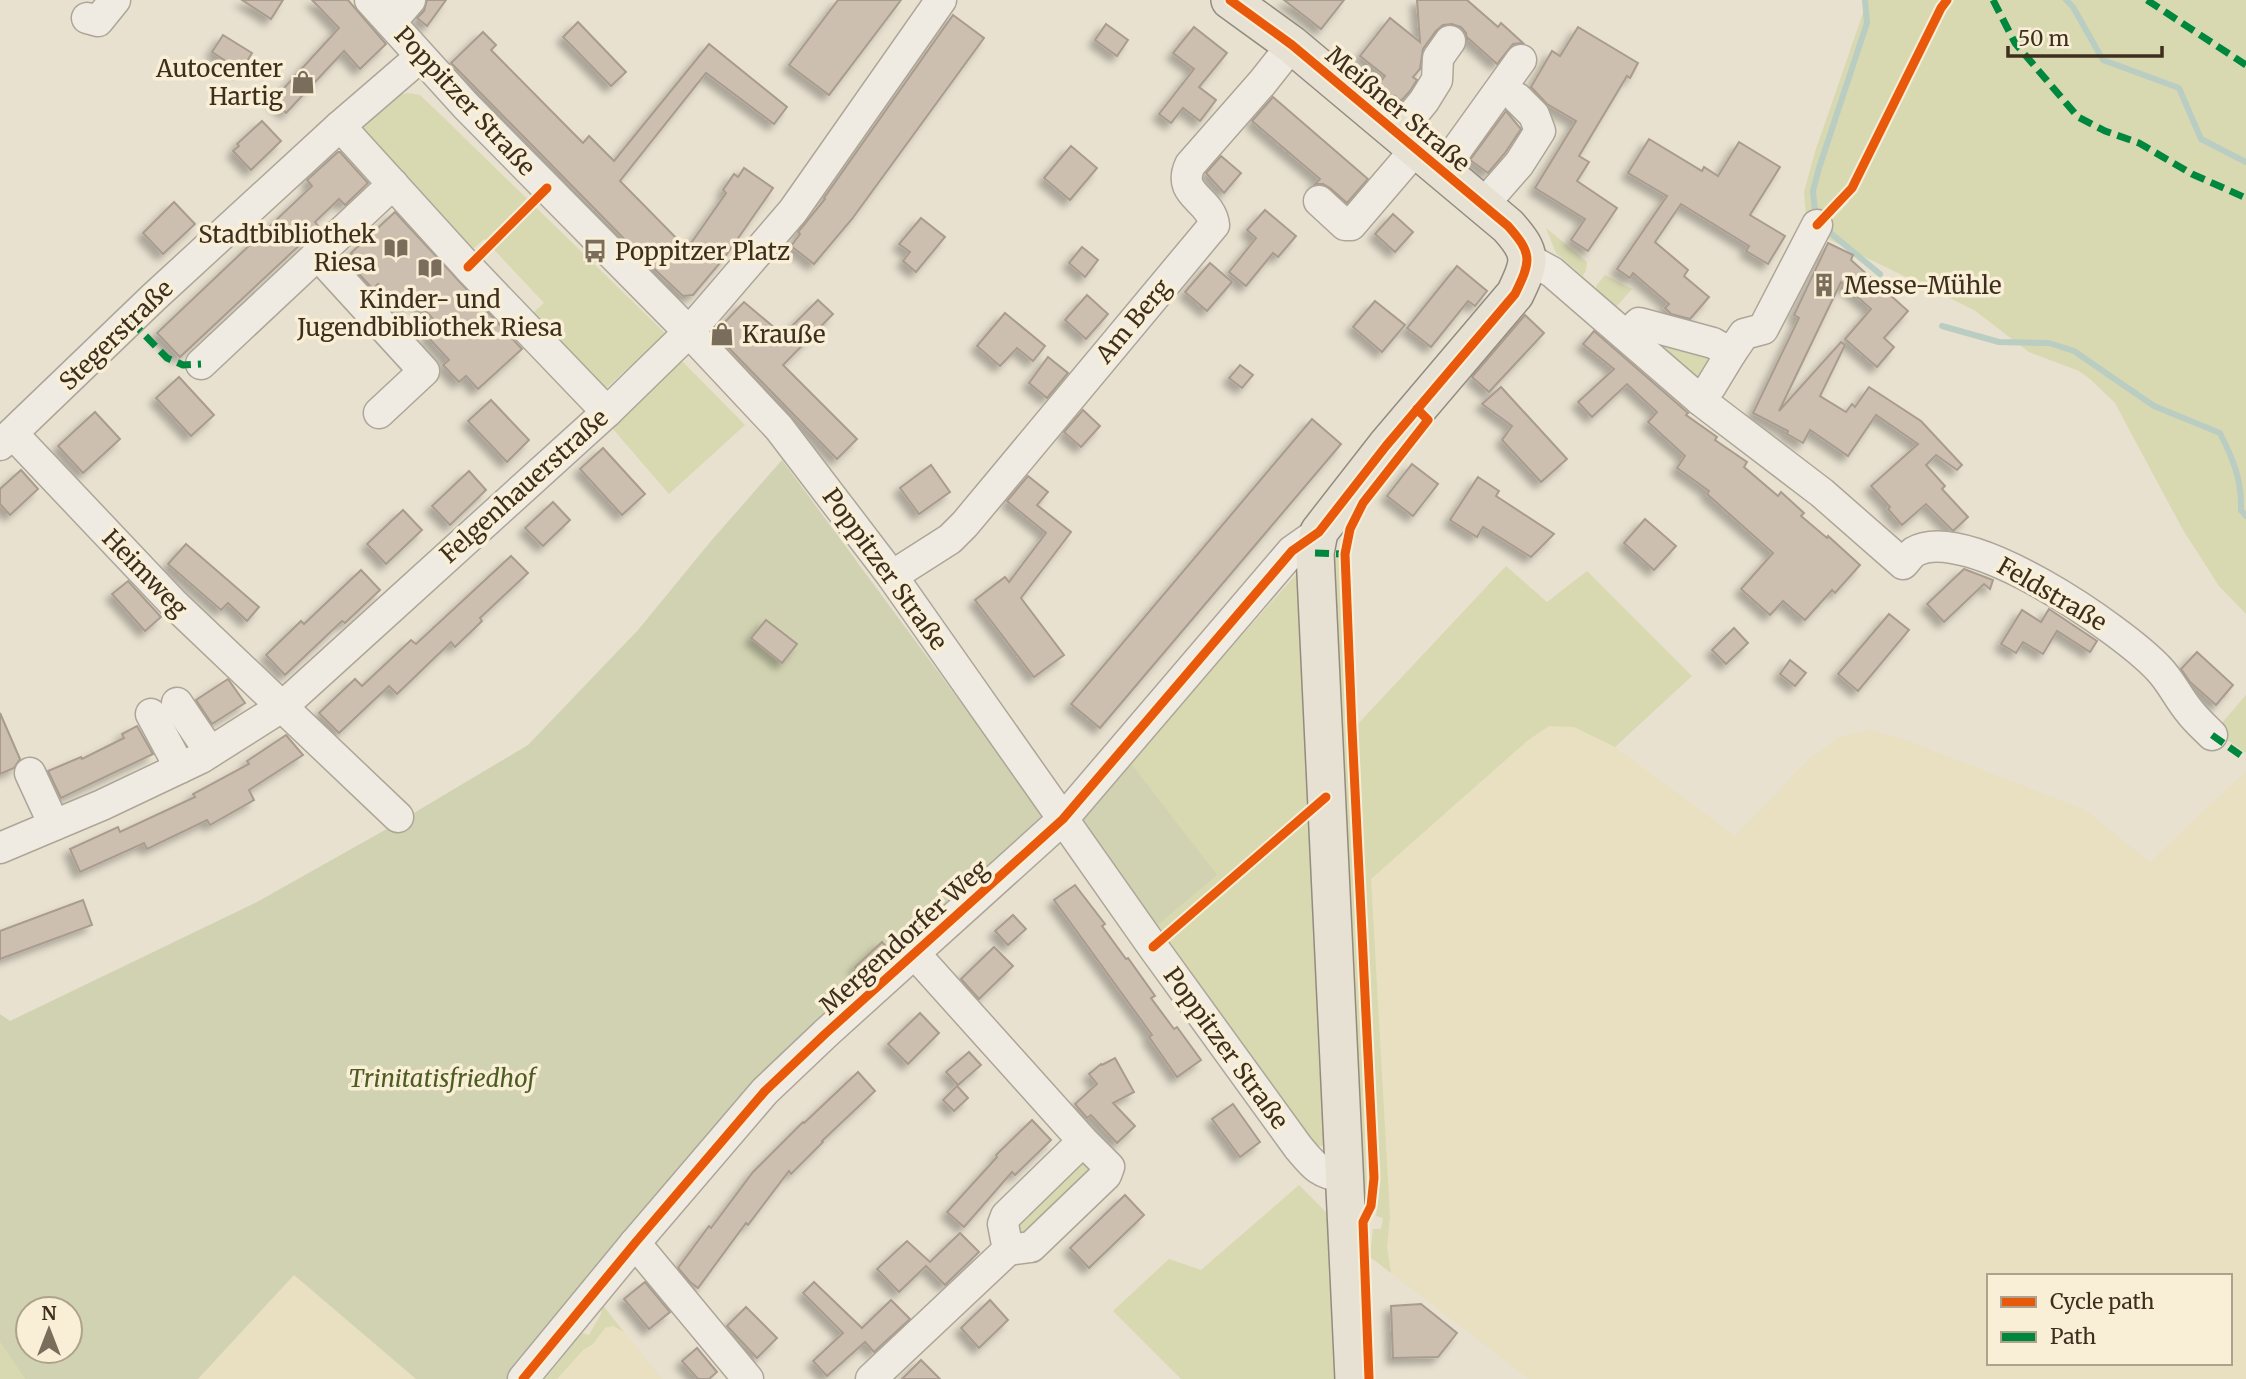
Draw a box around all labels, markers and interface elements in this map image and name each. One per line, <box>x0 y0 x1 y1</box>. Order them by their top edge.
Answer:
scale bar <box>2008 14 2162 58</box>
street label: Poppitzer Straße <box>388 20 542 182</box>
text: 50 m <box>2018 25 2069 52</box>
street label: Meißner Straße <box>1319 40 1477 178</box>
place label: Autocenter Hartig <box>155 53 283 112</box>
shop icon: Autocenter Hartig <box>289 68 317 96</box>
place label: Stadtbibliothek Riesa <box>198 219 377 278</box>
library icon: Stadtbibliothek Riesa <box>382 234 410 262</box>
place label: Poppitzer Platz <box>615 236 790 267</box>
bus stop icon: Poppitzer Platz <box>581 237 609 265</box>
library icon: Kinder- und Jugendbibliothek Riesa <box>416 254 444 282</box>
place label: Messe-Mühle <box>1844 270 2001 301</box>
building icon: Messe-Mühle <box>1810 271 1838 299</box>
street label: Am Berg <box>1088 272 1177 370</box>
street label: Stegerstraße <box>53 273 179 397</box>
place label: Kinder- und Jugendbibliothek Riesa <box>296 284 563 343</box>
place label: Krauße <box>742 319 826 350</box>
shop icon: Krauße <box>708 320 736 348</box>
street label: Felgenhauerstraße <box>434 402 614 570</box>
street label: Poppitzer Straße <box>816 482 954 656</box>
street label: Heimweg <box>96 523 195 624</box>
street label: Feldstraße <box>1992 550 2112 638</box>
street label: Mergendorfer Weg <box>813 853 995 1021</box>
street label: Poppitzer Straße <box>1157 961 1295 1135</box>
park label: Trinitatisfriedhof <box>349 1063 538 1094</box>
legend <box>1987 1274 2232 1365</box>
text: Cycle path <box>2050 1288 2154 1315</box>
north arrow <box>14 1295 84 1365</box>
text: N <box>41 1301 57 1325</box>
text: Path <box>2050 1323 2096 1350</box>

